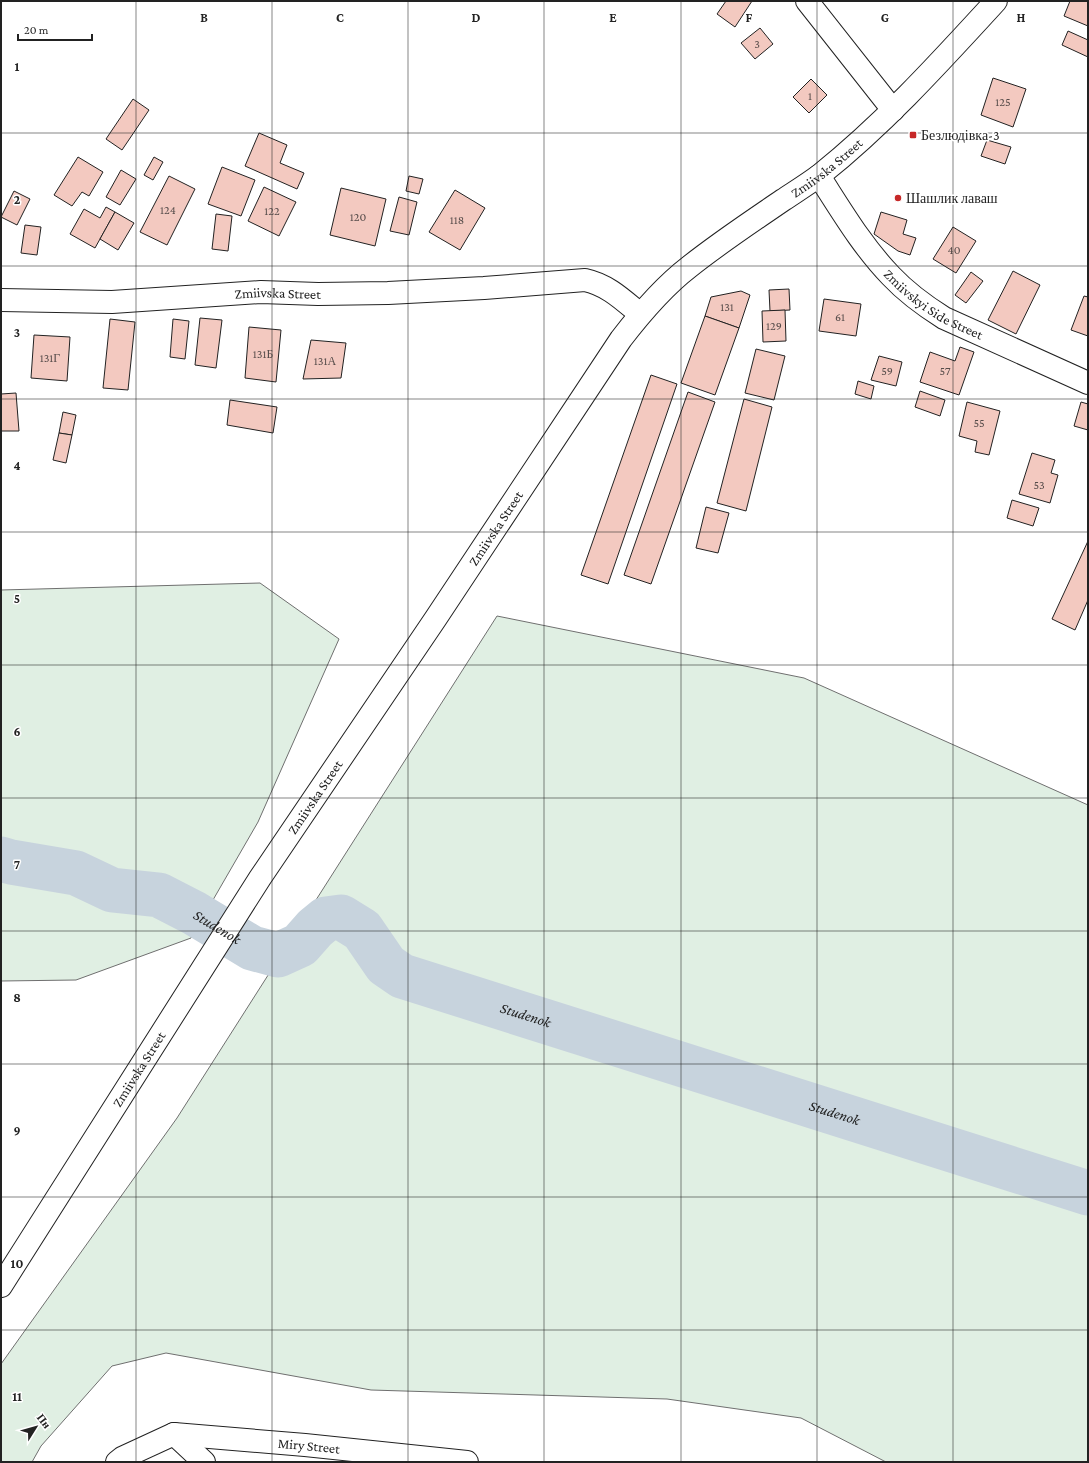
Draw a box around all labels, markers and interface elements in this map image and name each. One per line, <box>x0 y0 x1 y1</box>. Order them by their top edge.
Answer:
text: B <box>200 10 208 25</box>
text: C <box>336 10 344 25</box>
text: D <box>472 10 481 25</box>
text: E <box>609 10 617 25</box>
text: F <box>746 10 753 25</box>
text: G <box>881 10 889 25</box>
text: H <box>1017 10 1026 25</box>
scale bar <box>18 16 92 42</box>
text: 20 m <box>24 23 49 37</box>
house number: 3 <box>754 37 760 51</box>
text: 1 <box>15 59 20 74</box>
house number: 1 <box>808 89 812 103</box>
house number: 125 <box>995 95 1011 109</box>
place label: Безлюдівка-3 <box>921 127 1000 143</box>
marker: Безлюдівка-3 <box>908 130 918 140</box>
street label: Zmiivska Street <box>788 135 866 201</box>
place label: Шашлик лаваш <box>906 190 998 206</box>
text: 2 <box>14 192 21 207</box>
marker: Шашлик лаваш <box>893 193 903 203</box>
house number: 124 <box>160 203 176 217</box>
house number: 122 <box>264 204 280 218</box>
house number: 120 <box>350 210 366 224</box>
house number: 118 <box>450 213 464 227</box>
house number: 40 <box>948 243 961 257</box>
street label: Zmiivskyi Side Street <box>881 266 986 343</box>
street label: Zmiivska Street <box>234 284 321 302</box>
house number: 131 <box>720 300 734 314</box>
house number: 61 <box>835 310 845 324</box>
house number: 129 <box>766 319 782 333</box>
text: 3 <box>14 325 20 340</box>
house number: 131Б <box>253 347 273 361</box>
house number: 131Г <box>40 351 60 365</box>
house number: 131А <box>314 354 336 368</box>
house number: 59 <box>881 364 893 378</box>
house number: 57 <box>940 364 951 378</box>
house number: 55 <box>973 416 985 430</box>
text: 4 <box>13 458 21 473</box>
house number: 53 <box>1033 478 1045 492</box>
street label: Zmiivska Street <box>465 487 526 569</box>
text: 5 <box>14 591 20 606</box>
text: 6 <box>13 724 21 739</box>
street label: Zmiivska Street <box>284 757 346 837</box>
text: 7 <box>14 857 20 872</box>
water label: Studenok <box>191 907 245 948</box>
text: 8 <box>13 990 21 1005</box>
water label: Studenok <box>498 1000 554 1031</box>
street label: Zmiivska Street <box>109 1028 169 1110</box>
water label: Studenok <box>807 1097 863 1129</box>
text: 9 <box>13 1123 21 1138</box>
text: 10 <box>11 1256 23 1271</box>
text: 11 <box>12 1389 22 1404</box>
north arrow <box>16 1407 56 1447</box>
text: Пн <box>35 1411 54 1431</box>
street label: Miry Street <box>277 1435 341 1457</box>

